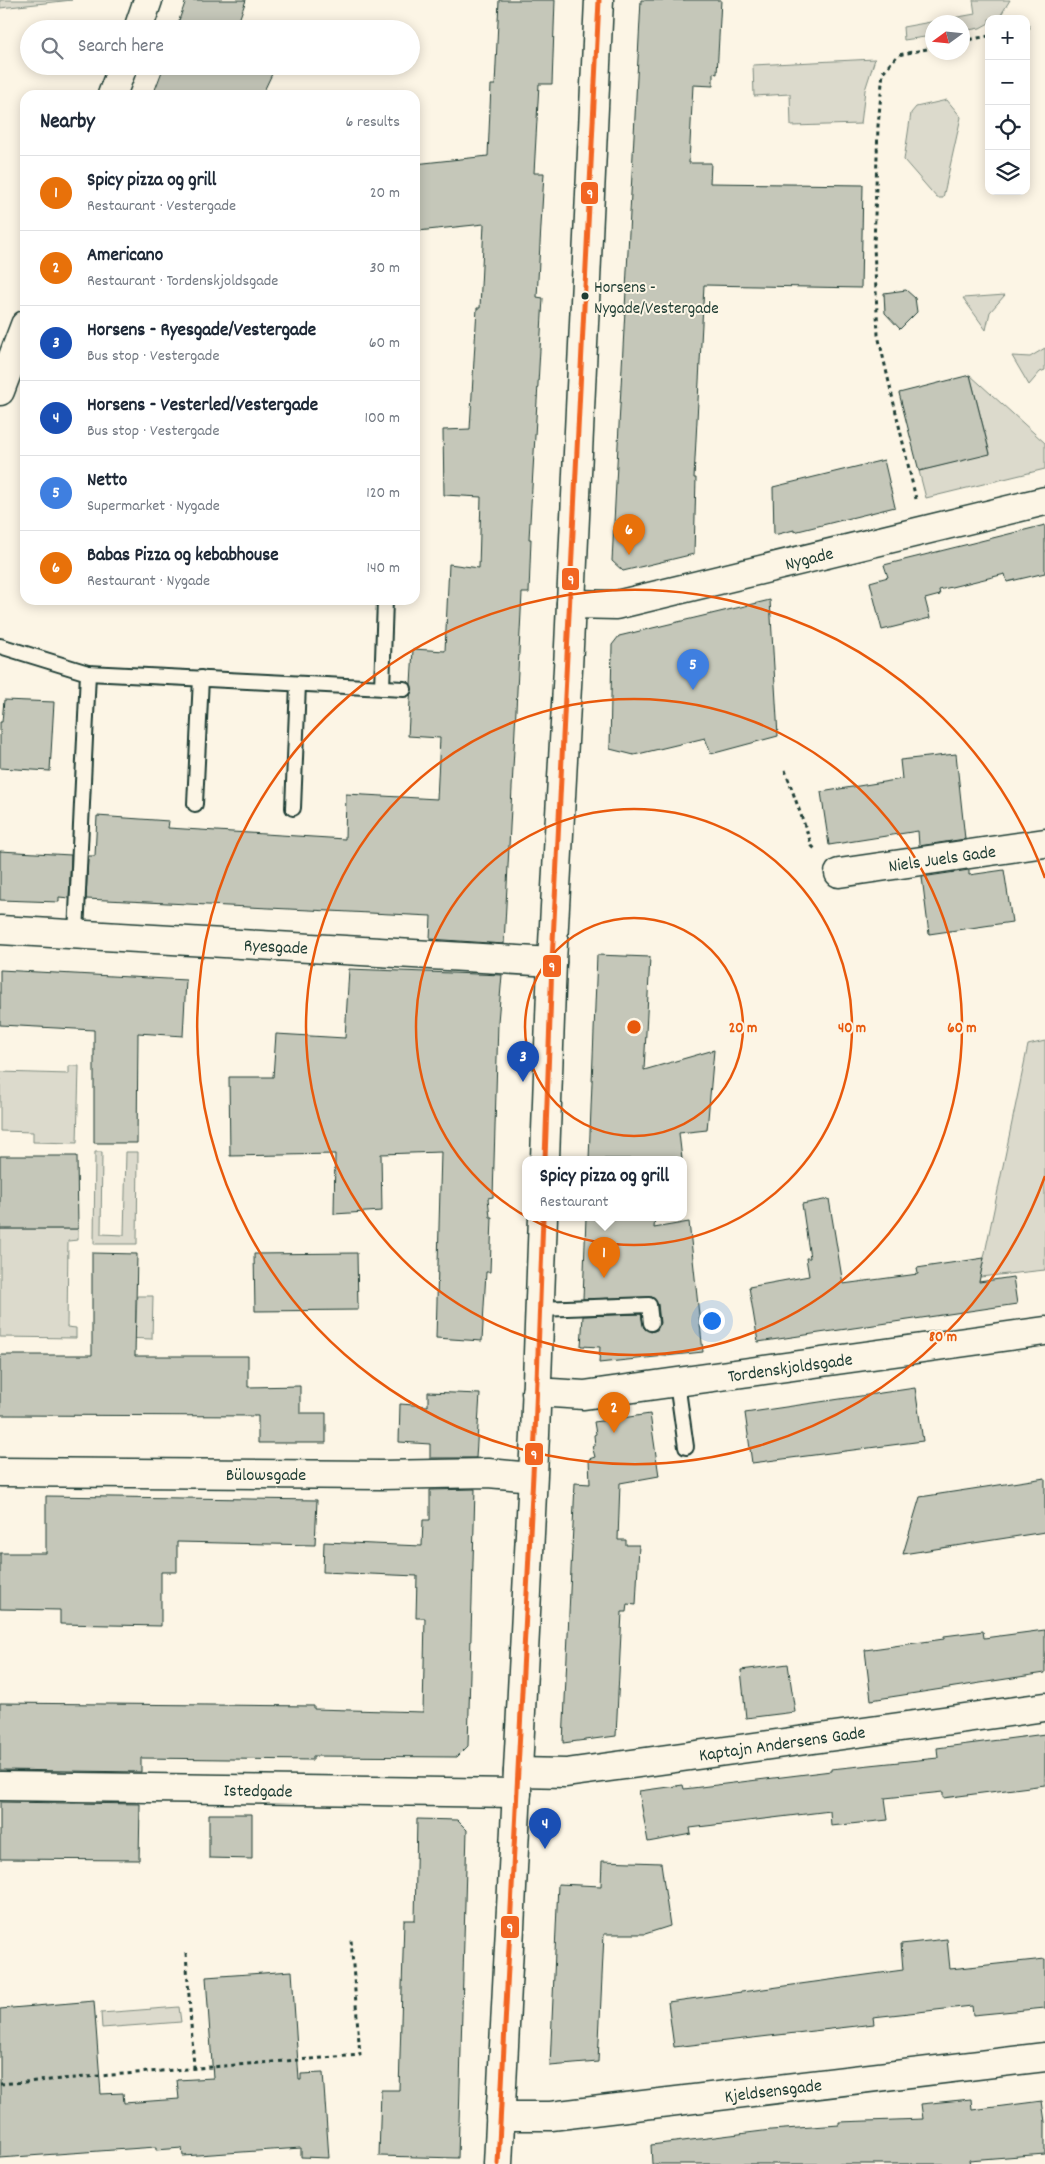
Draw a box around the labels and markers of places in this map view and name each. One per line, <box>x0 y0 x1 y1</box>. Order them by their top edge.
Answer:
place label: Horsens - Nygade/Vestergade <box>594 277 719 322</box>
marker: Horsens - Nygade/Vestergade <box>580 291 590 301</box>
pin: 6 <box>613 514 645 555</box>
pin: 5 <box>677 649 709 690</box>
centre of rings <box>625 1018 643 1036</box>
pin: 3 <box>507 1041 539 1082</box>
pin: 1 <box>588 1237 620 1278</box>
pin: 2 <box>598 1392 630 1433</box>
pin: 4 <box>529 1808 561 1849</box>

